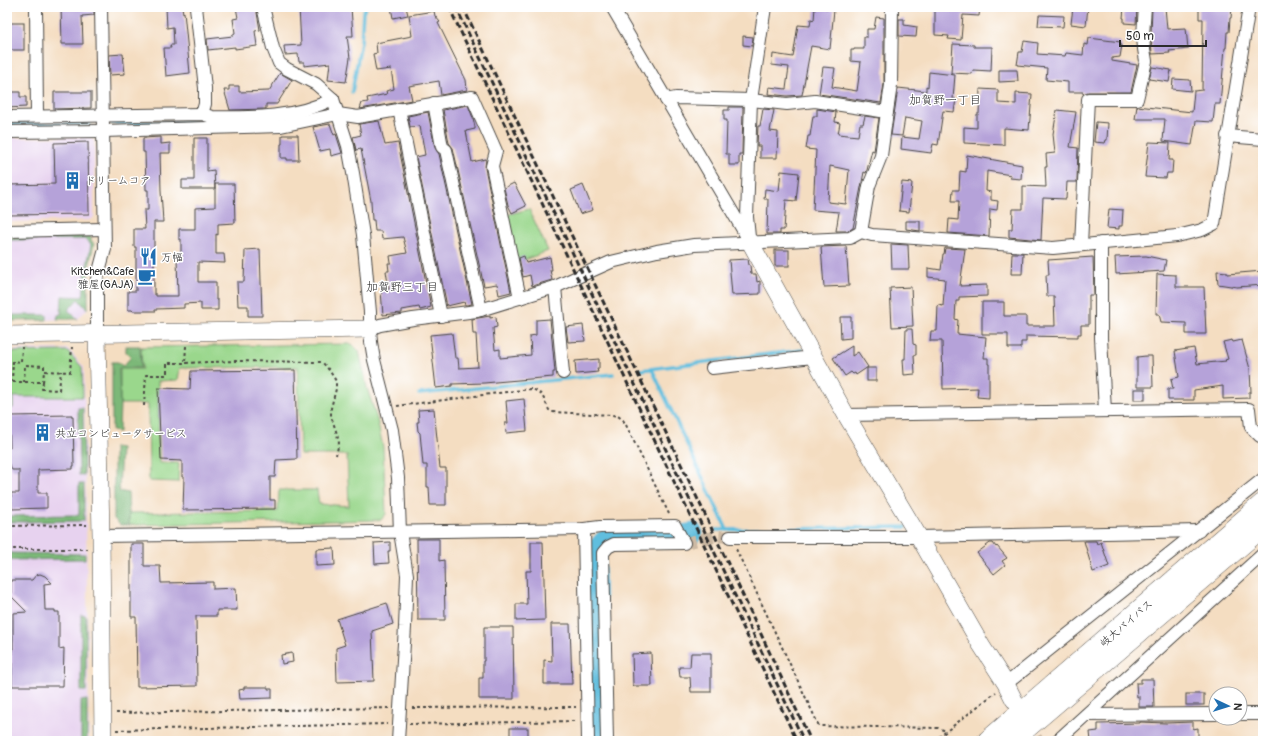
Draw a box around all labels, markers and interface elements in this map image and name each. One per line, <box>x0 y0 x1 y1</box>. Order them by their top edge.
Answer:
scale bar <box>1120 22 1206 48</box>
text: 50 m <box>1126 29 1154 44</box>
district label: 加賀野一丁目 <box>909 93 981 108</box>
building icon: ドリームコア <box>62 170 82 190</box>
place label: ドリームコア <box>85 174 151 187</box>
restaurant icon: 万幅 <box>138 247 158 267</box>
place label: 万幅 <box>161 251 183 264</box>
place label: Kitchen&Cafe 雅屋(GAJA) <box>71 265 135 291</box>
cafe icon: Kitchen&Cafe 雅屋(GAJA) <box>137 267 157 287</box>
district label: 加賀野三丁目 <box>366 280 438 295</box>
building icon: 共立コンピュータサービス <box>32 423 52 443</box>
place label: 共立コンピュータサービス <box>55 427 187 440</box>
street label: 岐大バイパス <box>1097 597 1155 650</box>
north arrow <box>1208 686 1248 726</box>
text: N <box>1231 702 1244 711</box>

